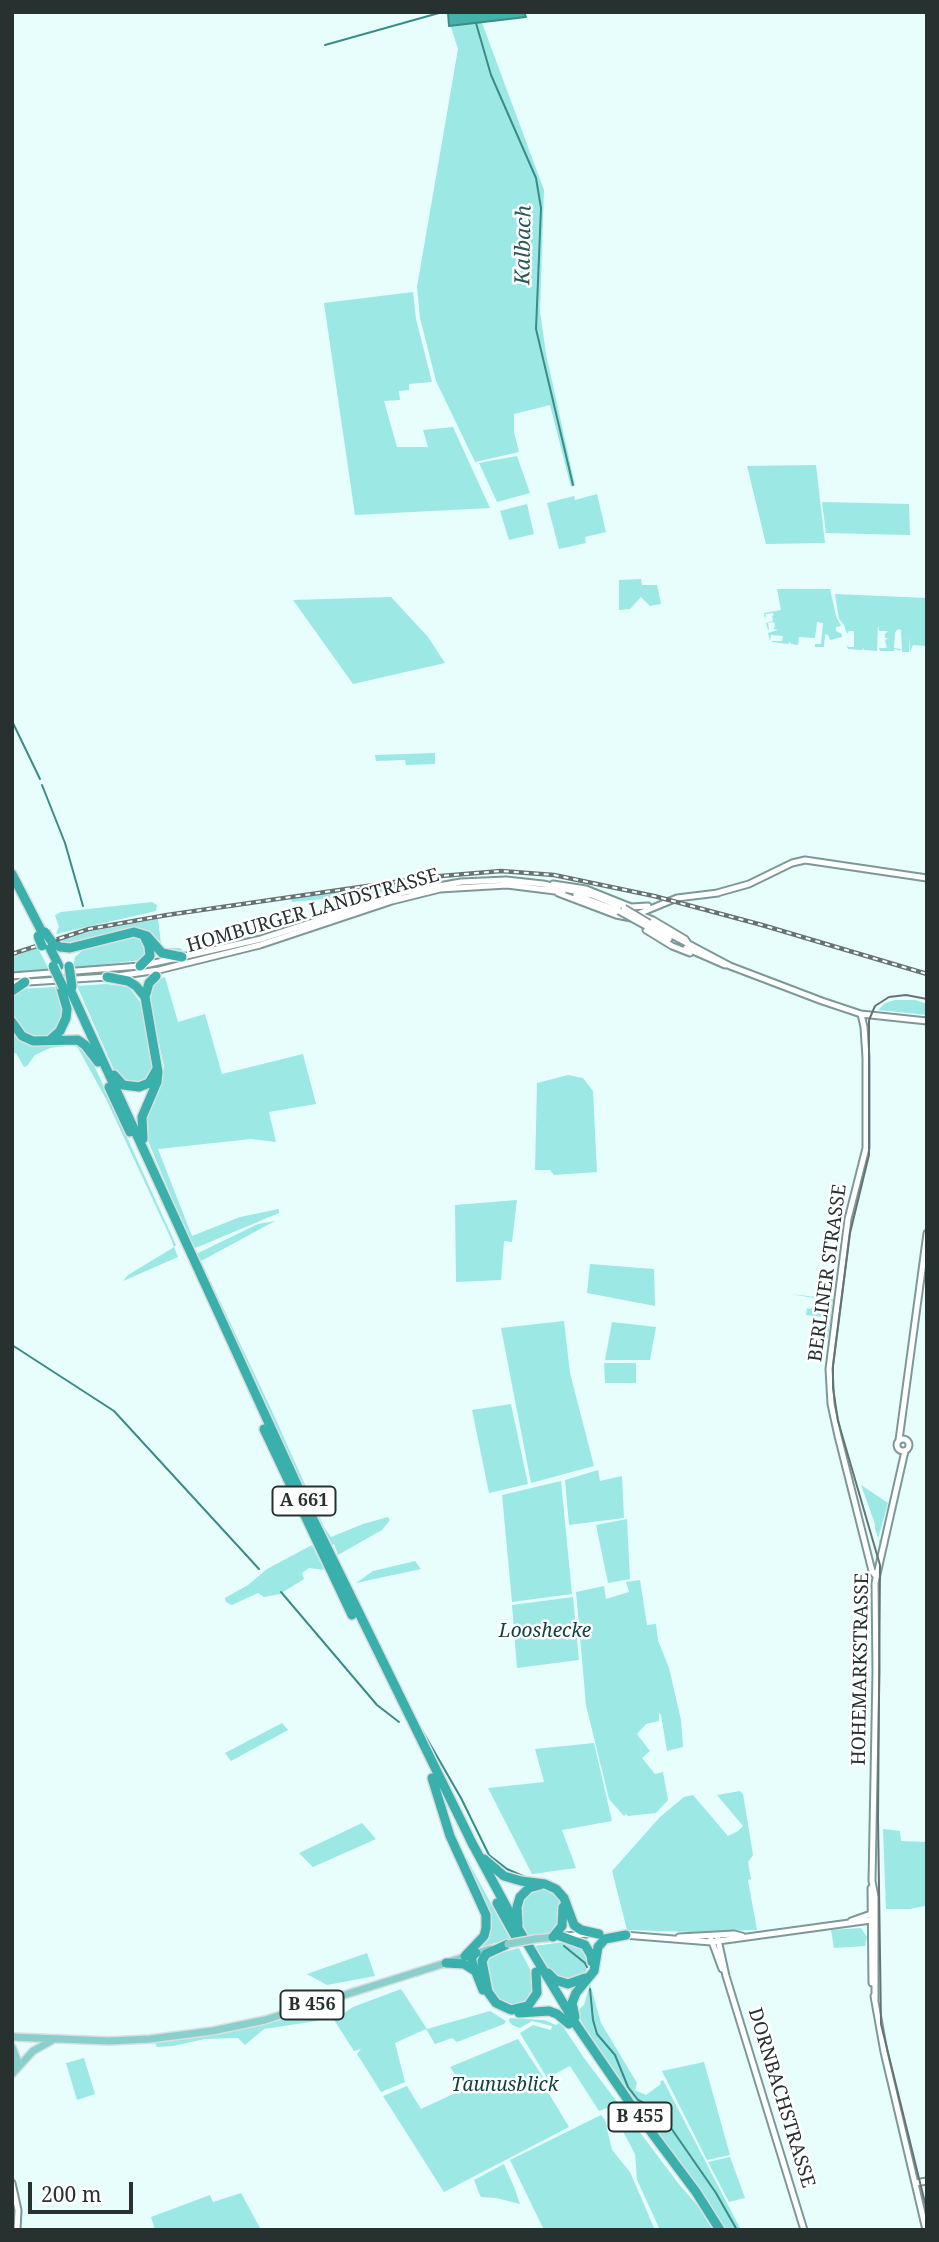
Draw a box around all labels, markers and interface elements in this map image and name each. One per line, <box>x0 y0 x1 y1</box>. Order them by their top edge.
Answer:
water label: Kalbach <box>511 205 537 285</box>
street label: HOMBURGER LANDSTRASSE <box>184 864 442 958</box>
street label: BERLINER STRASSE <box>804 1183 852 1363</box>
road number: A 661 <box>272 1486 336 1516</box>
street label: HOHEMARKSTRASSE <box>848 1572 874 1766</box>
park label: Looshecke <box>499 1621 591 1643</box>
road number: B 456 <box>280 1991 344 2020</box>
street label: DORNBACHSTRASSE <box>743 2005 819 2191</box>
park label: Taunusblick <box>451 2075 559 2097</box>
road number: B 455 <box>608 2102 672 2132</box>
scale bar <box>32 2168 136 2212</box>
text: 200 m <box>41 2180 102 2208</box>

